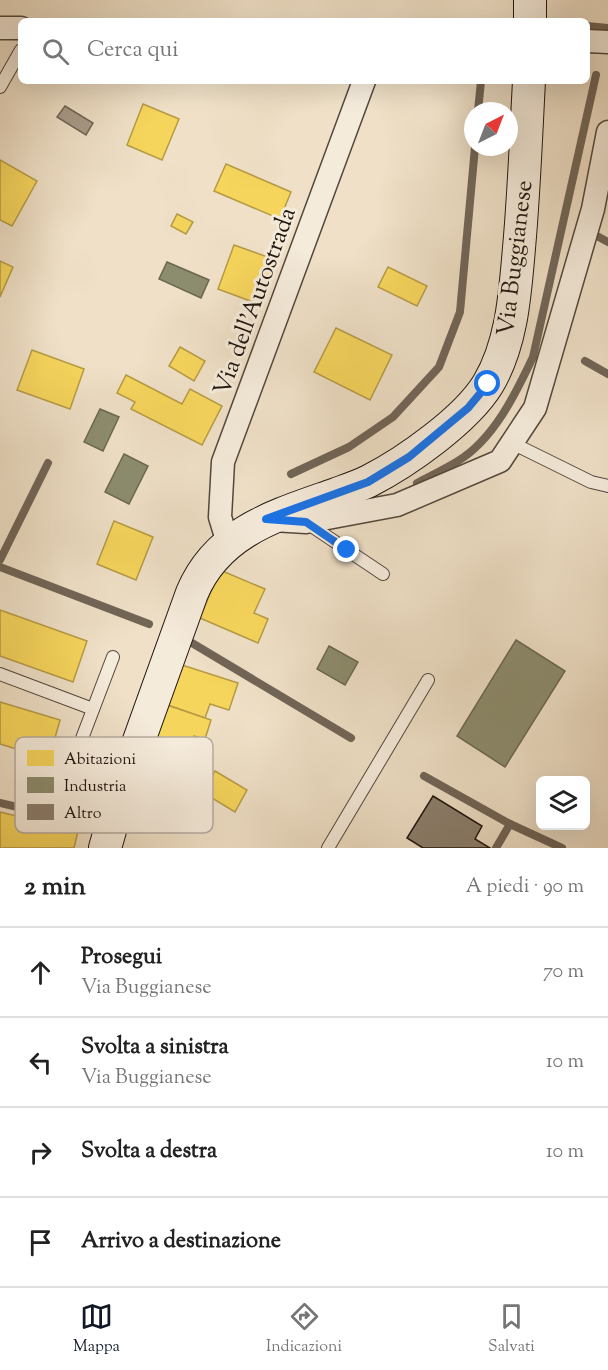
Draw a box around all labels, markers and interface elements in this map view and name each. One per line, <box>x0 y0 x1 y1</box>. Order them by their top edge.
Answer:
search box <box>18 18 590 84</box>
icon: search <box>39 35 72 68</box>
text: Cerca qui <box>87 35 178 67</box>
north arrow <box>464 102 518 156</box>
street label: Via Buggianese <box>490 178 542 338</box>
street label: Via dell'Autostrada <box>206 203 306 400</box>
route start <box>474 370 500 396</box>
route end <box>333 536 359 562</box>
legend <box>15 737 213 833</box>
text: Abitazioni <box>64 749 137 772</box>
text: Industria <box>64 776 127 799</box>
map controls <box>536 776 590 830</box>
button: layers <box>536 776 590 830</box>
text: Altro <box>64 803 102 826</box>
text: 2 min <box>24 869 86 906</box>
text: A piedi · 90 m <box>466 873 584 902</box>
text: Prosegui <box>81 942 162 974</box>
icon: ahead <box>24 956 57 989</box>
text: 70 m <box>543 958 584 987</box>
text: Via Buggianese <box>81 974 212 1003</box>
text: Svolta a sinistra <box>81 1032 229 1064</box>
icon: left <box>24 1046 57 1079</box>
text: 10 m <box>546 1048 584 1077</box>
text: Via Buggianese <box>81 1064 212 1093</box>
icon: right <box>24 1136 57 1169</box>
text: Svolta a destra <box>81 1136 217 1168</box>
text: 10 m <box>546 1138 584 1167</box>
icon: arrive <box>24 1226 57 1259</box>
text: Arrivo a destinazione <box>81 1226 281 1258</box>
tab: Mappa <box>73 1300 120 1359</box>
tab: Indicazioni <box>266 1300 342 1359</box>
tab: Salvati <box>488 1300 535 1359</box>

